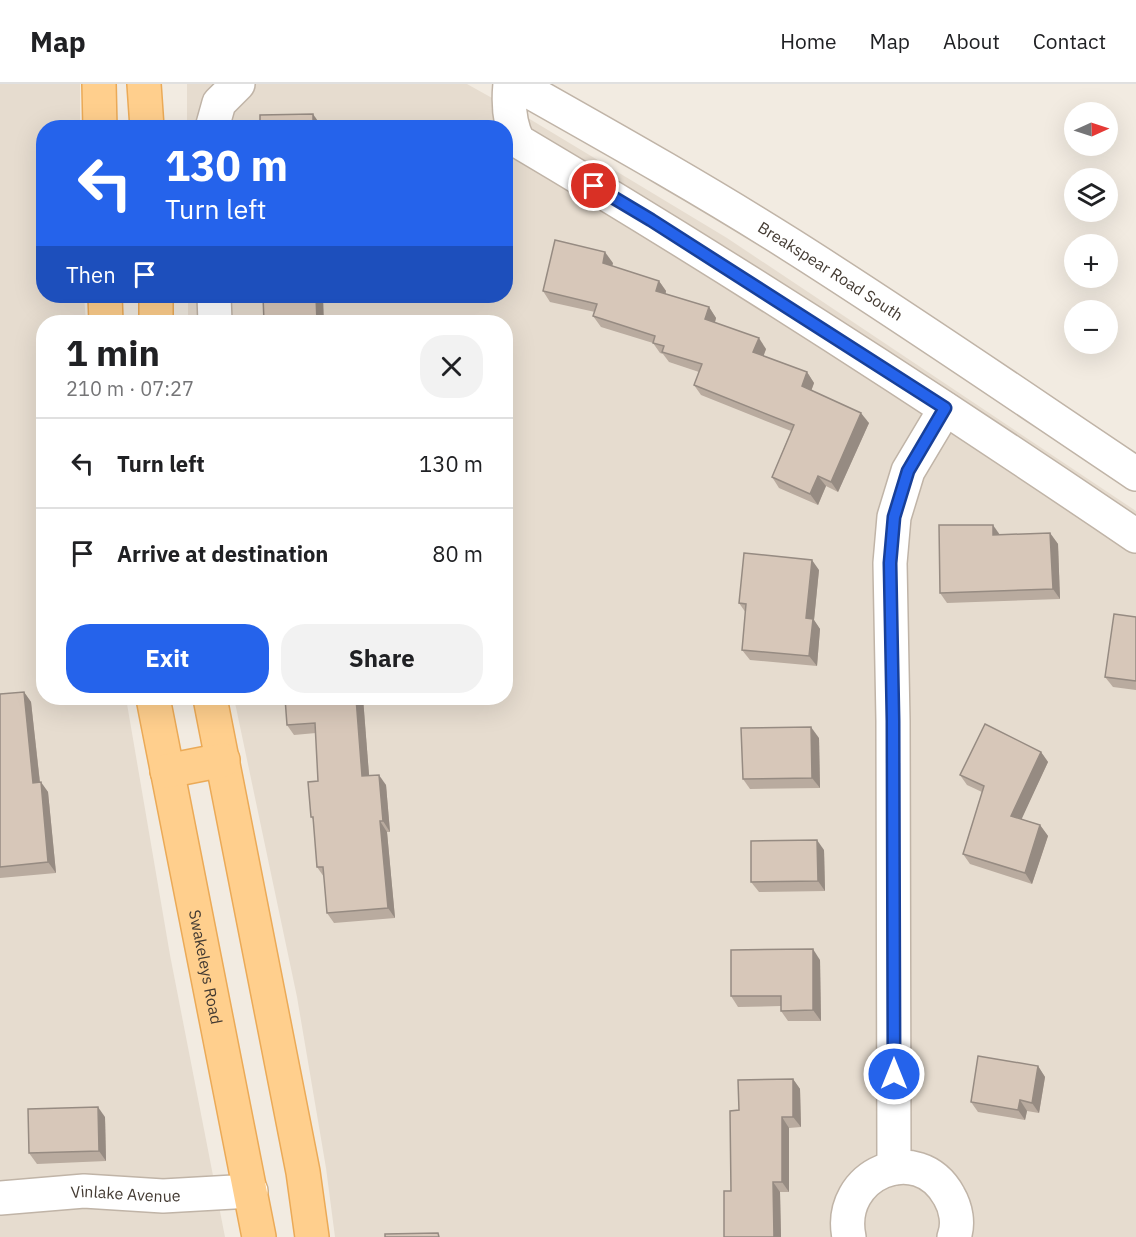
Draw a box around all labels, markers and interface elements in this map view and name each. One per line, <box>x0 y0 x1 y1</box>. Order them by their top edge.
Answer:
text: Map <box>30 23 86 60</box>
text: Home <box>780 27 837 55</box>
text: Map <box>870 27 910 55</box>
text: About <box>943 27 1000 55</box>
text: Contact <box>1033 27 1106 55</box>
north arrow <box>1064 102 1118 156</box>
map controls <box>1064 102 1118 354</box>
text: 130 m <box>165 138 288 193</box>
icon: left <box>66 144 144 222</box>
pin <box>568 160 619 211</box>
button: layers <box>1064 168 1118 222</box>
icon: arrive <box>577 169 610 202</box>
text: Turn left <box>165 191 266 226</box>
street label: Breakspear Road South <box>754 217 907 325</box>
button: + <box>1064 234 1118 288</box>
icon: arrive <box>128 258 161 291</box>
text: Then <box>66 260 116 289</box>
button: − <box>1064 300 1118 354</box>
text: 1 min <box>66 329 160 376</box>
button: close <box>420 335 483 398</box>
text: 210 m · 07:27 <box>66 375 194 402</box>
icon: left <box>66 447 99 480</box>
text: Turn left <box>117 449 205 478</box>
text: 130 m <box>419 449 483 478</box>
icon: arrive <box>66 537 99 570</box>
text: Arrive at destination <box>117 539 328 568</box>
text: 80 m <box>432 539 483 568</box>
button: Exit <box>66 624 269 693</box>
button: Share <box>281 624 483 693</box>
street label: Swakeleys Road <box>185 908 227 1026</box>
position arrow <box>862 1042 926 1106</box>
street label: Vinlake Avenue <box>70 1181 181 1206</box>

